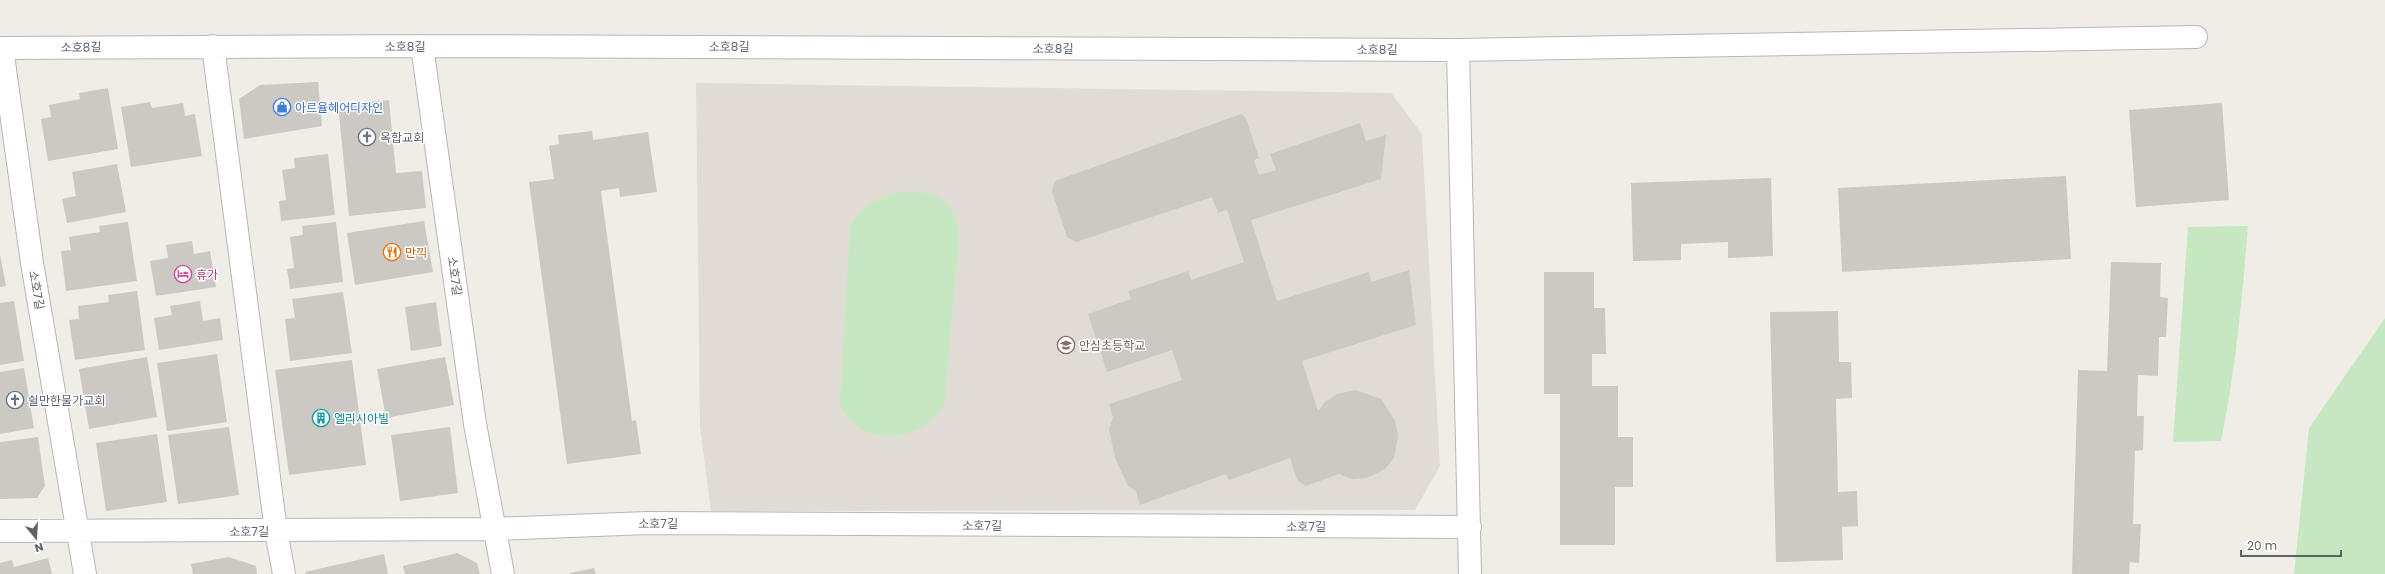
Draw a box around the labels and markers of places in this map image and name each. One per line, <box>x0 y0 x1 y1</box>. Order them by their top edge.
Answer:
shop icon: 아르율헤어디자인 <box>272 97 292 117</box>
place label: 아르율헤어디자인 <box>295 99 383 116</box>
church icon: 옥합교회 <box>357 127 377 147</box>
place label: 옥합교회 <box>380 129 424 146</box>
restaurant icon: 만끽 <box>382 242 402 262</box>
place label: 만끽 <box>405 244 427 261</box>
hotel icon: 휴가 <box>173 264 193 284</box>
place label: 휴가 <box>196 266 218 283</box>
school or university icon: 안심초등학교 <box>1056 335 1076 355</box>
place label: 안심초등학교 <box>1079 337 1145 354</box>
church icon: 쉴만한물가교회 <box>5 390 25 410</box>
place label: 쉴만한물가교회 <box>28 392 105 409</box>
building icon: 엘리시아빌 <box>311 408 331 428</box>
place label: 엘리시아빌 <box>334 410 389 427</box>

